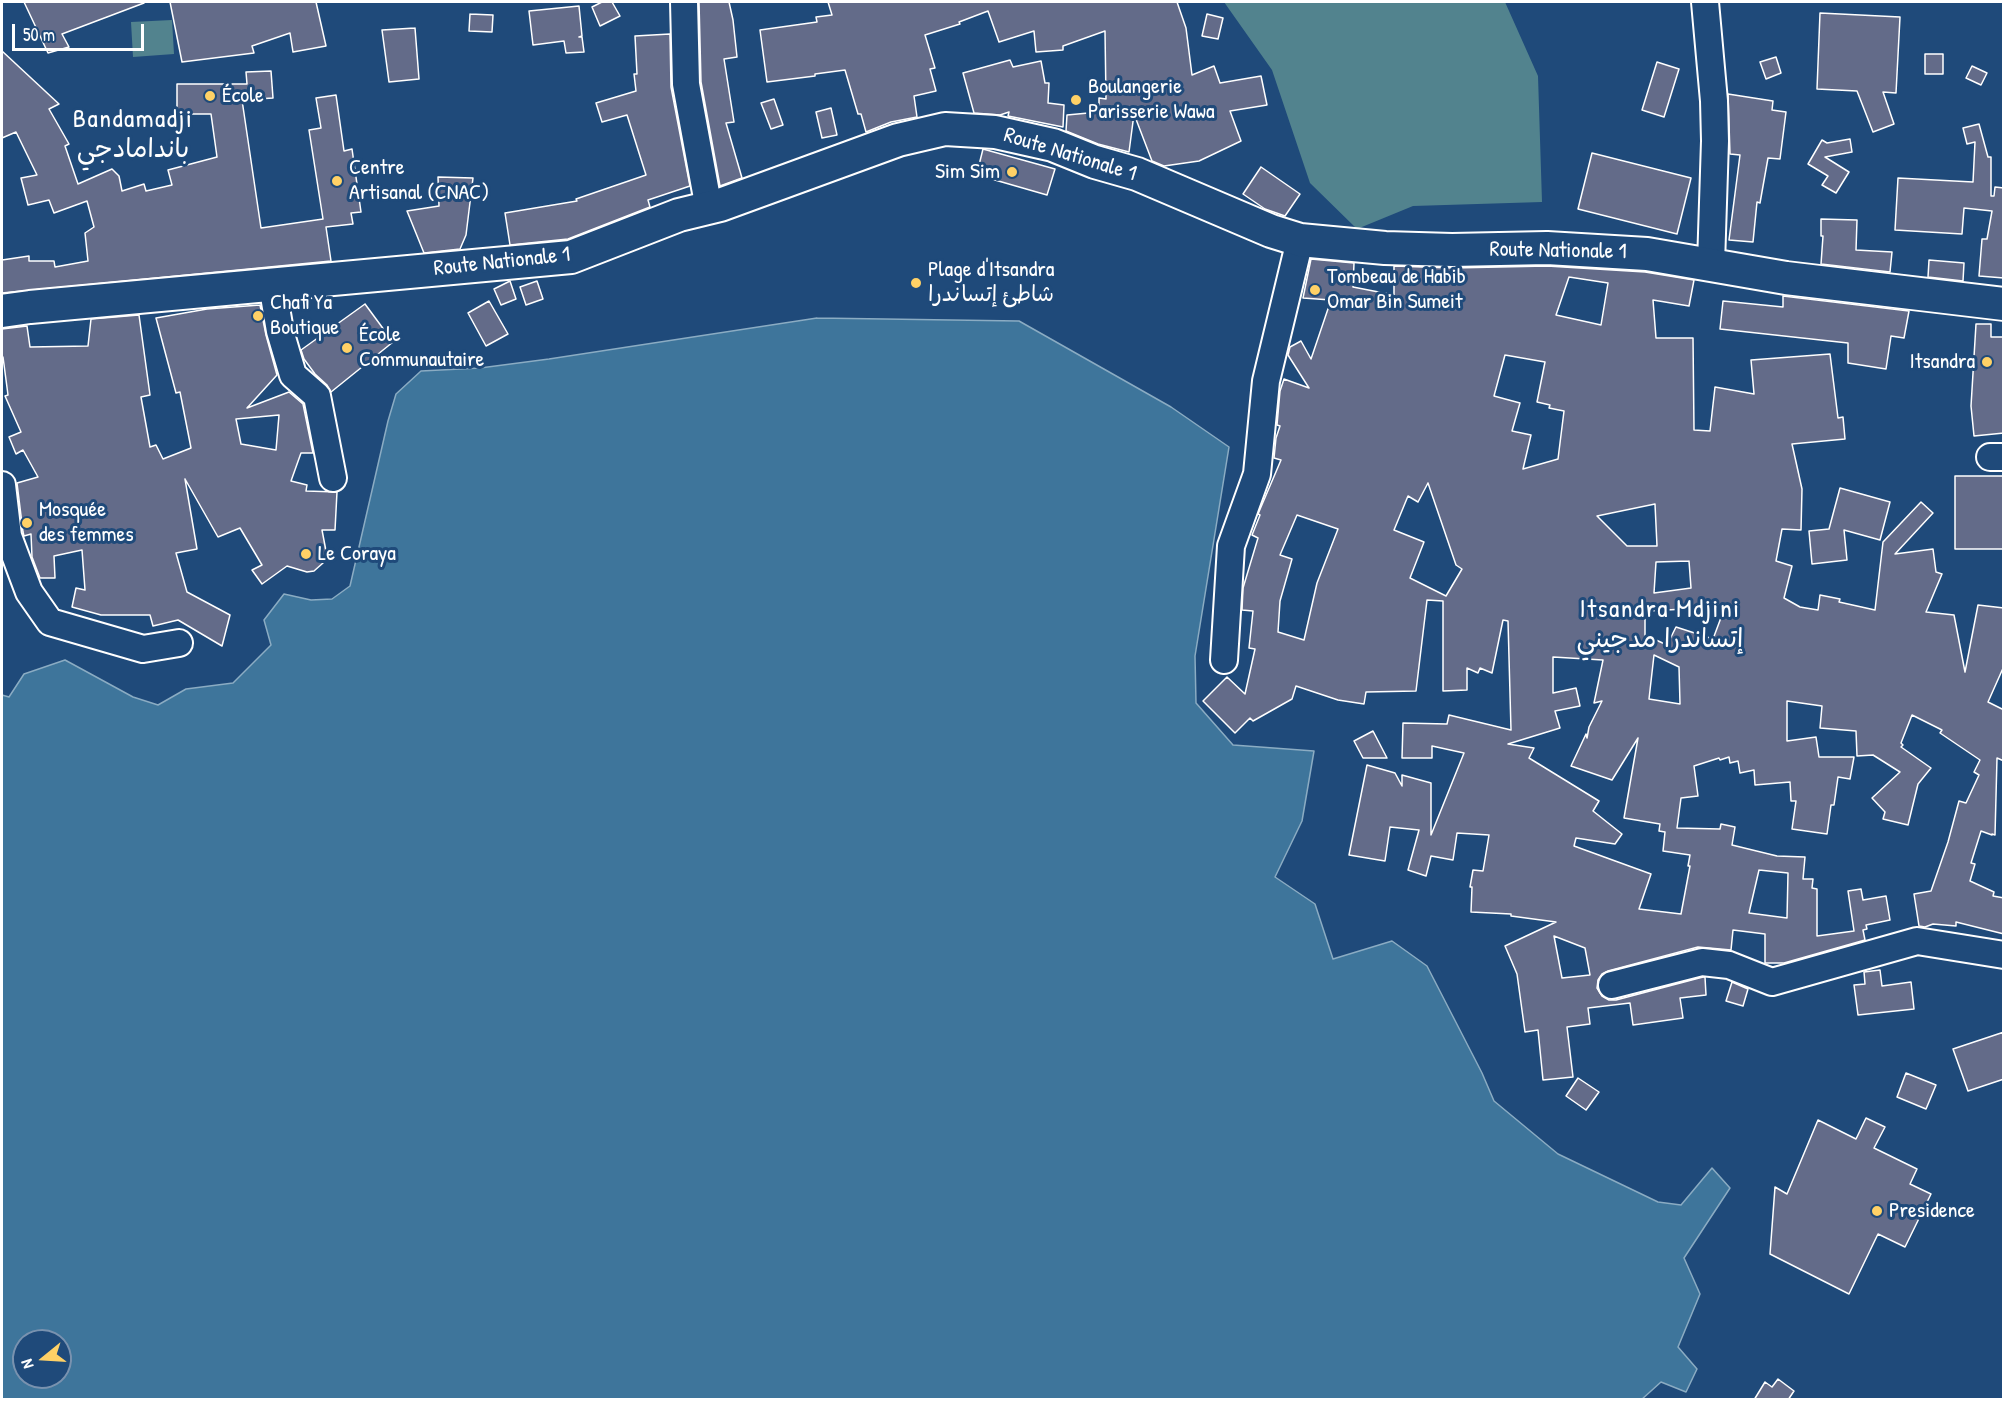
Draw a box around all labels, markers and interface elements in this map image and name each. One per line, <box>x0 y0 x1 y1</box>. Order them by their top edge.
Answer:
scale bar <box>15 12 147 50</box>
text: 50 m <box>23 22 55 47</box>
place label: Boulangerie Parisserie Wawa <box>1088 74 1214 125</box>
place label: École <box>222 83 264 109</box>
marker: École <box>203 89 217 103</box>
marker: Boulangerie Parisserie Wawa <box>1069 93 1083 107</box>
district label: Bandamadji باندامادجي <box>73 104 193 166</box>
street label: Route Nationale 1 <box>1001 122 1139 188</box>
place label: Centre Artisanal (CNAC) <box>349 155 489 206</box>
place label: Sim Sim <box>935 159 1000 185</box>
marker: Sim Sim <box>1005 165 1019 179</box>
marker: Centre Artisanal (CNAC) <box>330 174 344 188</box>
street label: Route Nationale 1 <box>1489 237 1627 265</box>
street label: Route Nationale 1 <box>433 242 571 282</box>
place label: Plage d'Itsandra شاطئ إتساندرا <box>928 257 1054 308</box>
place label: Tombeau de Habib Omar Bin Sumeit <box>1327 264 1466 316</box>
marker: Plage d'Itsandra شاطئ إتساندرا <box>909 276 923 290</box>
marker: Tombeau de Habib Omar Bin Sumeit <box>1308 283 1322 297</box>
place label: Chafi Ya Boutique <box>270 290 339 342</box>
marker: Chafi Ya Boutique <box>251 309 265 323</box>
place label: École Communautaire <box>359 322 484 374</box>
marker: École Communautaire <box>340 341 354 355</box>
place label: Itsandra <box>1910 349 1975 375</box>
marker: Itsandra <box>1980 355 1994 369</box>
place label: Mosquée des femmes <box>39 497 134 548</box>
marker: Mosquée des femmes <box>20 516 34 530</box>
place label: Le Coraya <box>318 541 396 567</box>
marker: Le Coraya <box>299 547 313 561</box>
district label: Itsandra Mdjini إتساندرا مدجيني <box>1576 594 1744 656</box>
place label: Presidence <box>1889 1198 1975 1224</box>
marker: Presidence <box>1870 1204 1884 1218</box>
north arrow <box>12 1329 72 1389</box>
text: N <box>15 1357 39 1371</box>

